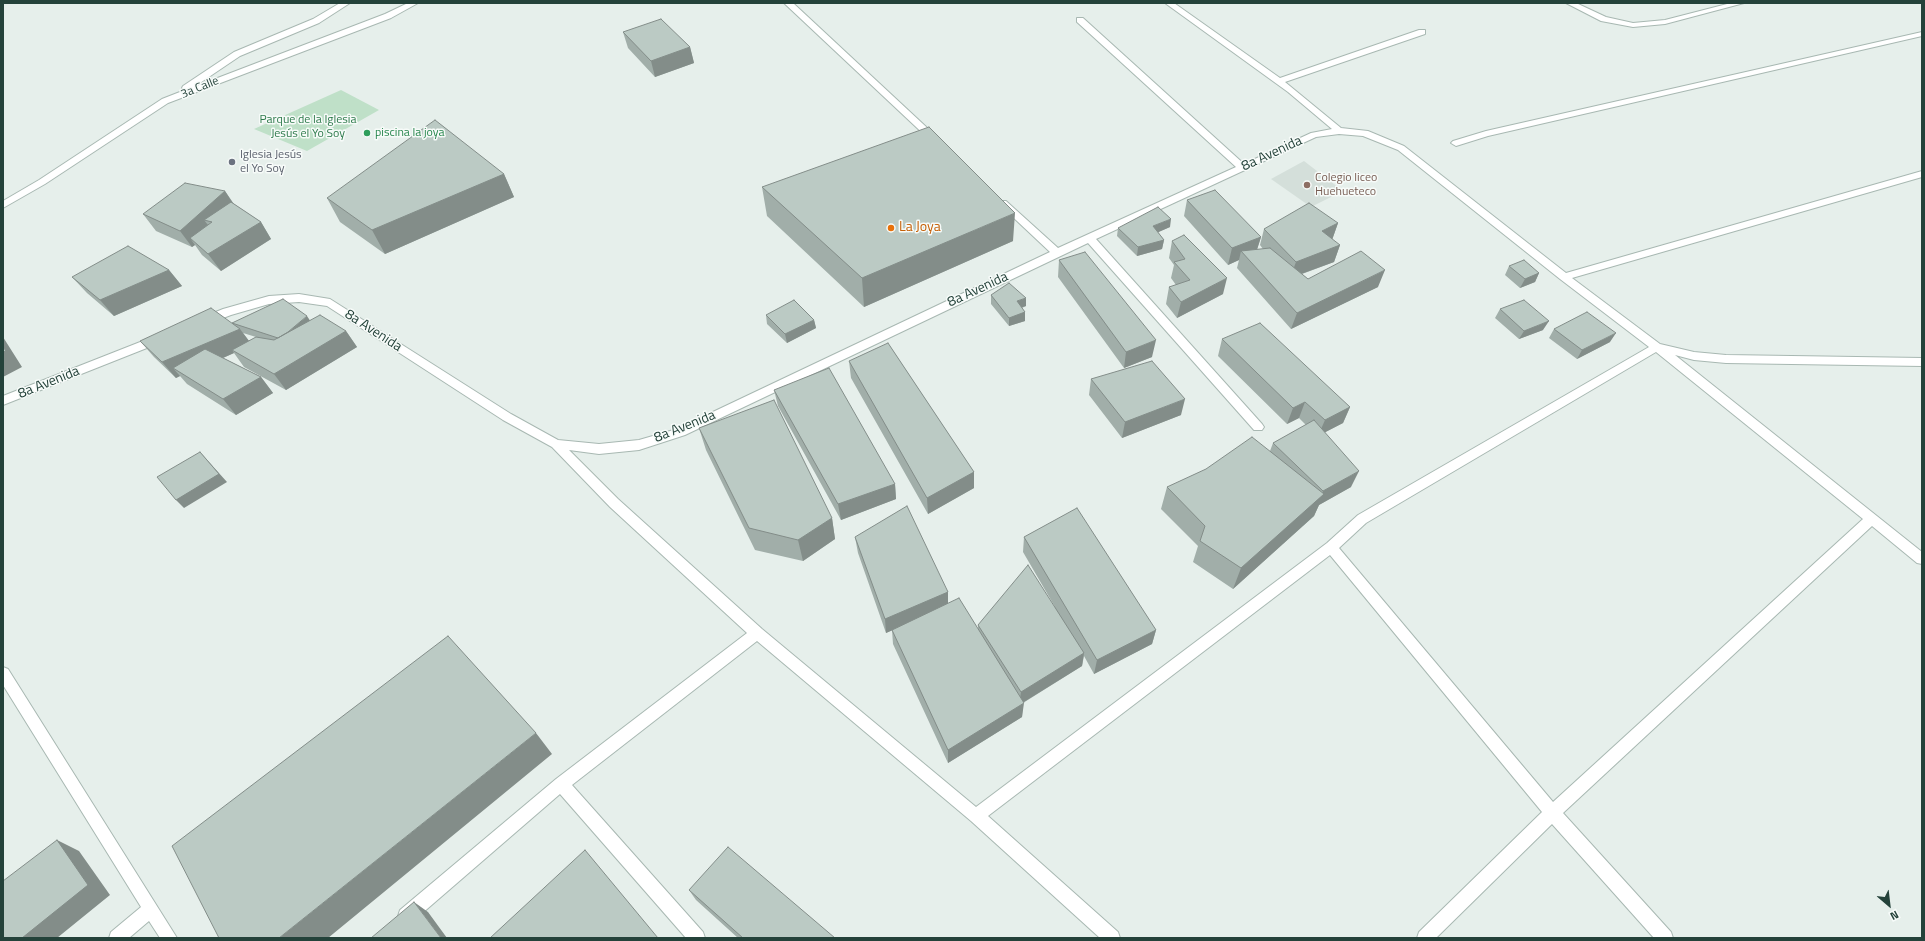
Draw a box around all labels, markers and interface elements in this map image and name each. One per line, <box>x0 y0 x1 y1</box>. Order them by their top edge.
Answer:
street label: 3a Calle <box>179 74 221 102</box>
park label: Parque de la Iglesia Jesús el Yo Soy <box>260 113 356 141</box>
place label: piscina la joya <box>375 126 444 140</box>
marker: piscina la joya <box>362 128 372 138</box>
street label: 8a Avenida <box>1239 133 1305 175</box>
place label: Iglesia Jesús el Yo Soy <box>240 148 302 176</box>
marker: Iglesia Jesús el Yo Soy <box>227 157 237 167</box>
place label: Colegio liceo Huehueteco <box>1315 171 1377 199</box>
marker: Colegio liceo Huehueteco <box>1302 180 1312 190</box>
place label: La Joya <box>899 220 941 236</box>
marker: La Joya <box>886 223 896 233</box>
street label: 8a Avenida <box>945 269 1011 311</box>
street label: 8a Avenida <box>341 306 405 356</box>
street label: 8a Avenida <box>16 363 82 403</box>
street label: 8a Avenida <box>652 407 718 447</box>
north arrow <box>1869 885 1909 925</box>
text: N <box>1888 907 1902 924</box>

